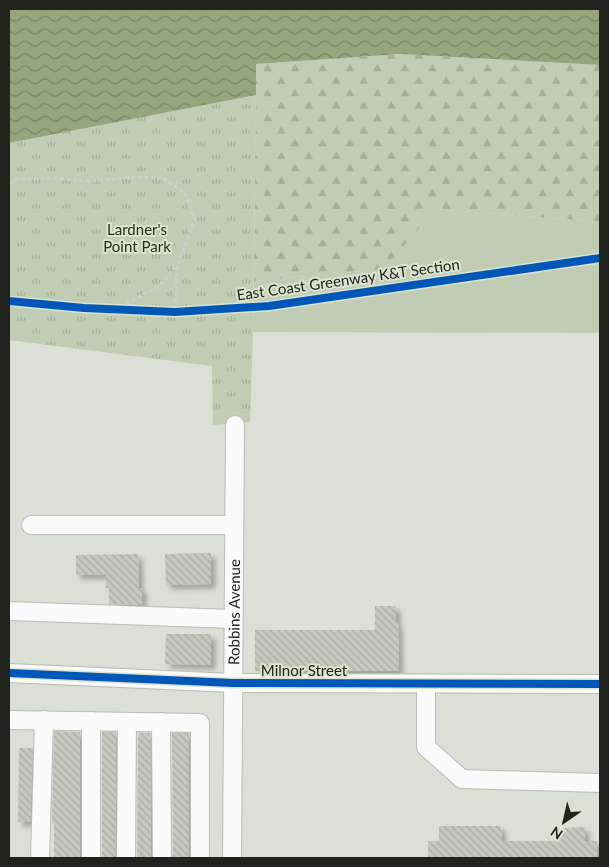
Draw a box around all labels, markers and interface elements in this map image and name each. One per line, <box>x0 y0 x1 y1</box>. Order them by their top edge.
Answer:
park label: Lardner's Point Park <box>103 220 171 255</box>
street label: East Coast Greenway K&T Section <box>235 254 461 304</box>
street label: Robbins Avenue <box>224 559 243 665</box>
street label: Milnor Street <box>261 661 348 679</box>
north arrow <box>539 797 589 847</box>
text: N <box>547 823 566 843</box>

